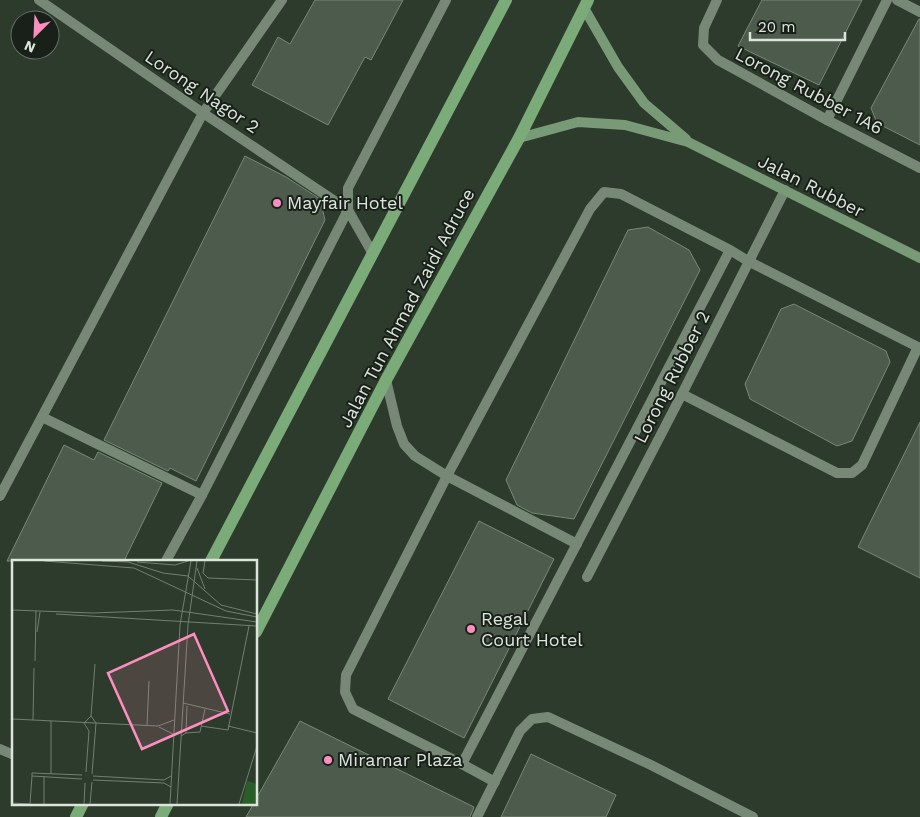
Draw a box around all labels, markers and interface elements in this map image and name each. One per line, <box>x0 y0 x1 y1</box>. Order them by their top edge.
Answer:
north arrow <box>10 10 60 60</box>
scale bar <box>750 10 845 42</box>
text: 20 m <box>758 18 796 36</box>
text: N <box>22 37 38 56</box>
street label: Lorong Rubber 1A6 <box>732 43 887 138</box>
street label: Lorong Nagor 2 <box>141 46 263 138</box>
street label: Jalan Rubber <box>755 150 868 221</box>
street label: Jalan Tun Ahmad Zaidi Adruce <box>335 185 479 431</box>
place label: Mayfair Hotel <box>287 192 403 213</box>
marker: Mayfair Hotel <box>271 197 283 209</box>
street label: Lorong Rubber 2 <box>629 307 714 446</box>
inset map <box>12 560 258 804</box>
place label: Regal Court Hotel <box>481 608 583 650</box>
marker: Regal Court Hotel <box>465 623 477 635</box>
place label: Miramar Plaza <box>338 749 462 770</box>
marker: Miramar Plaza <box>322 754 334 766</box>

